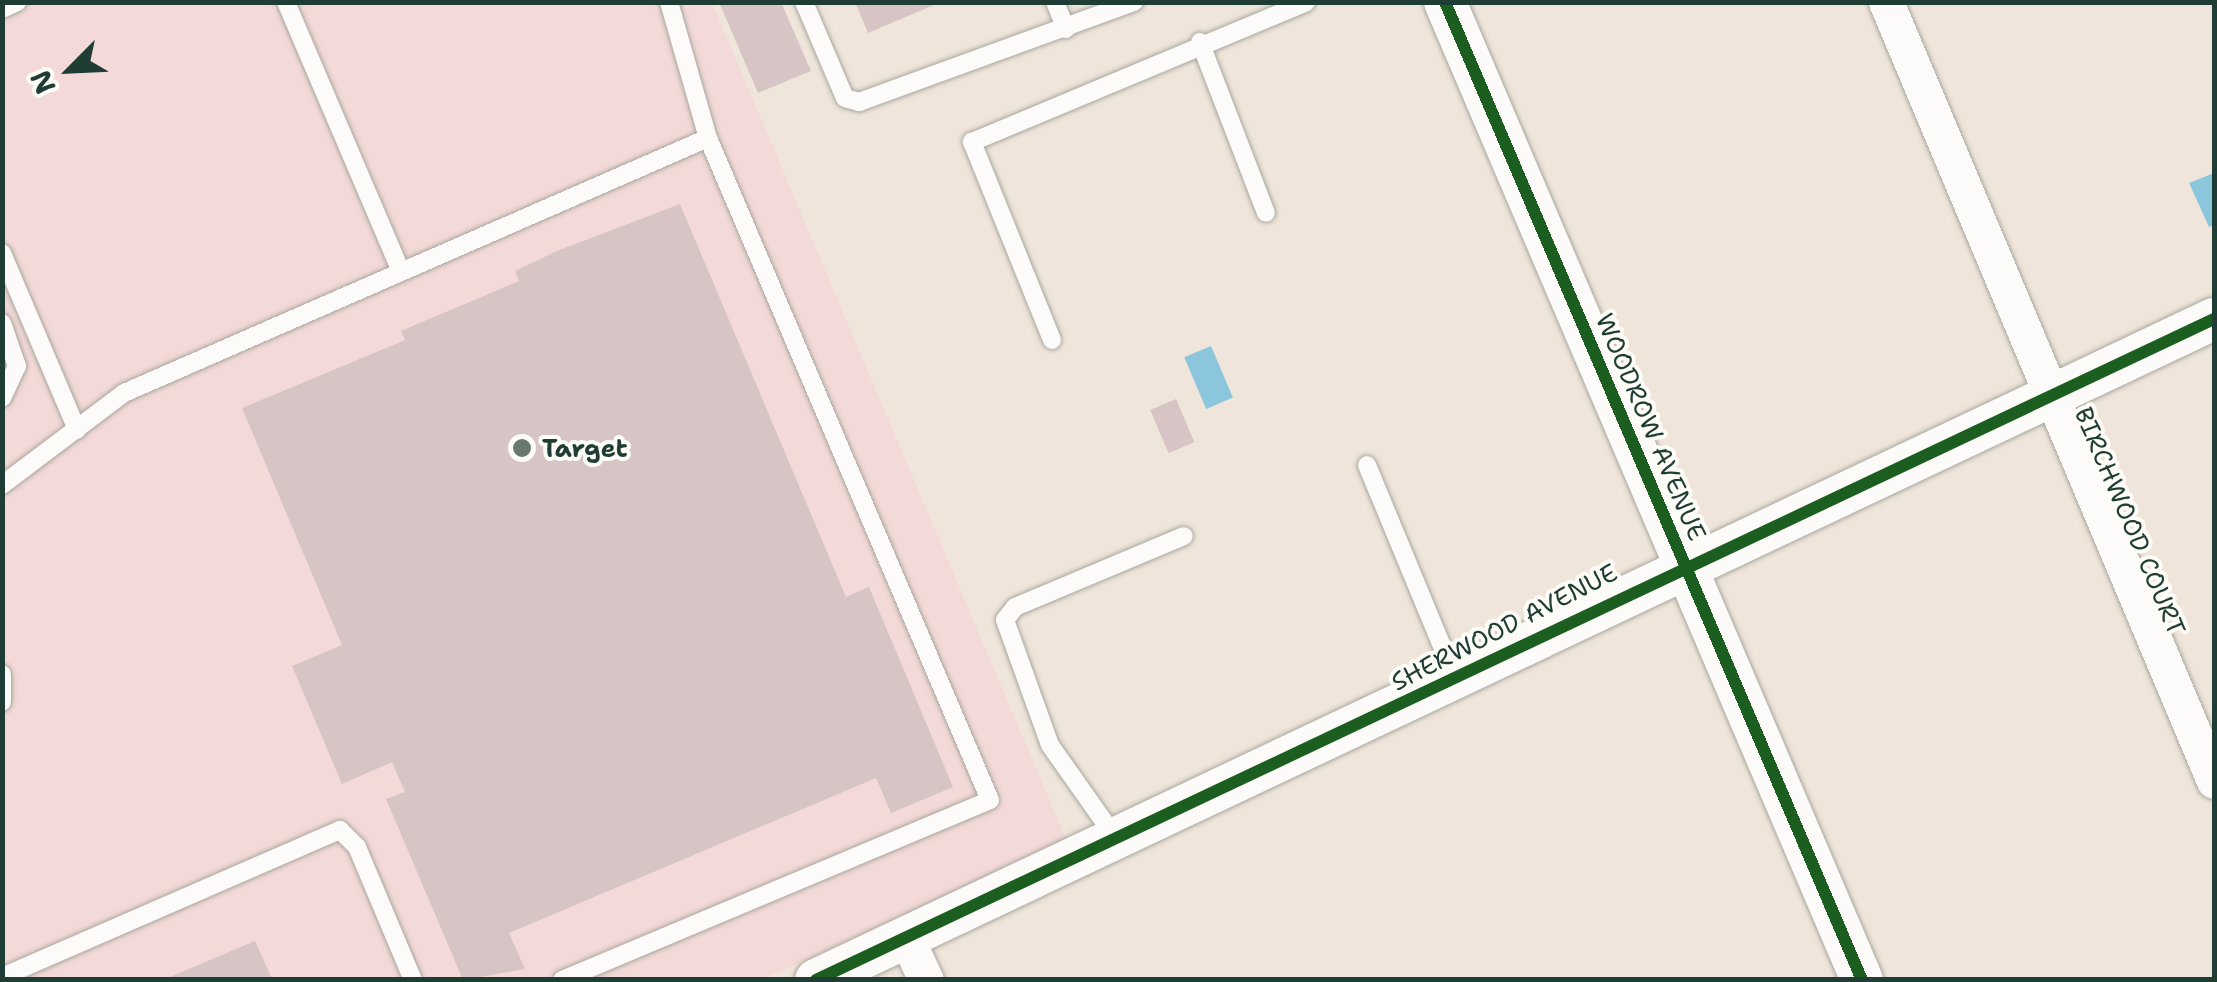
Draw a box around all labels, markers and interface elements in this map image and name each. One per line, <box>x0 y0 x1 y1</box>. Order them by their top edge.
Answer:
north arrow <box>20 20 120 120</box>
text: N <box>21 64 64 100</box>
street label: WOODROW AVENUE <box>1589 309 1713 545</box>
street label: BIRCHWOOD COURT <box>2068 402 2192 640</box>
place label: Target <box>542 433 628 463</box>
marker: Target <box>511 437 533 459</box>
street label: SHERWOOD AVENUE <box>1386 557 1622 697</box>

